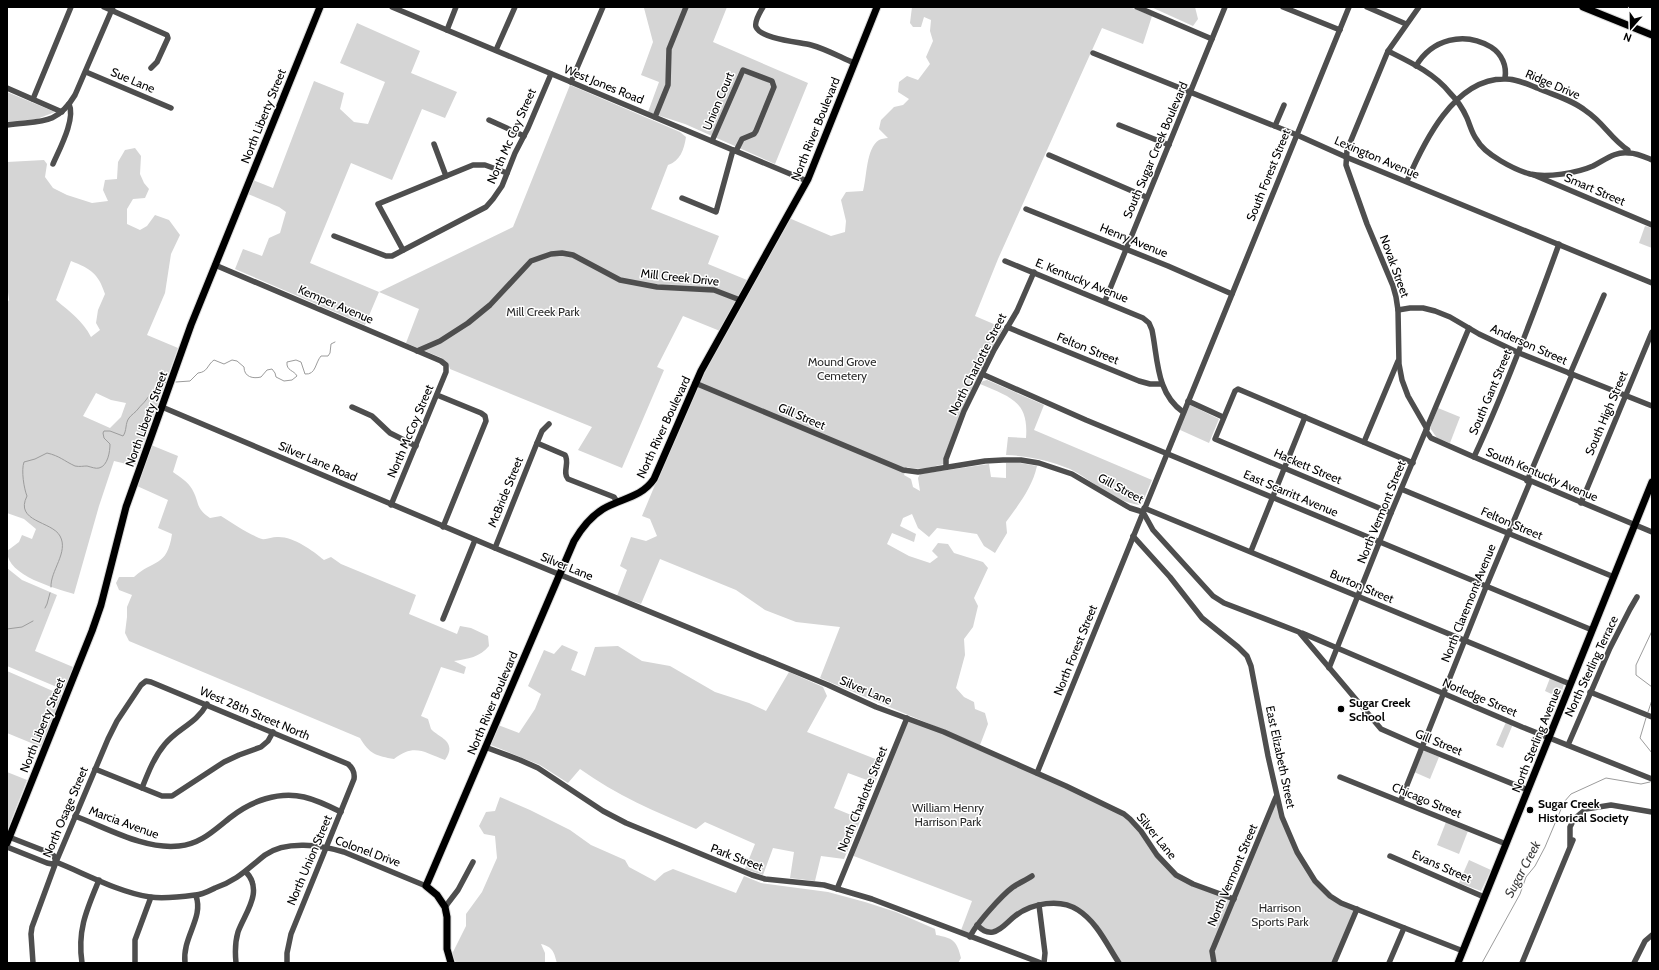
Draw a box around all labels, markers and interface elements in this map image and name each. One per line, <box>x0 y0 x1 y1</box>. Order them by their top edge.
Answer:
north arrow <box>1611 8 1651 48</box>
text: N <box>1622 29 1634 45</box>
street label: West Jones Road <box>562 61 646 107</box>
street label: Sue Lane <box>109 64 157 96</box>
street label: North Liberty Street <box>237 66 289 166</box>
street label: Ridge Drive <box>1523 66 1583 102</box>
street label: Union Court <box>699 70 737 132</box>
street label: North River Boulevard <box>787 75 843 183</box>
street label: South Sugar Creek Boulevard <box>1119 80 1191 220</box>
street label: North Mc Coy Street <box>483 86 539 186</box>
street label: South Forest Street <box>1243 127 1293 223</box>
street label: Lexington Avenue <box>1332 132 1422 182</box>
street label: Smart Street <box>1562 169 1628 209</box>
street label: Henry Avenue <box>1098 220 1170 260</box>
street label: Novak Street <box>1377 233 1413 299</box>
street label: E. Kentucky Avenue <box>1033 255 1131 305</box>
street label: Mill Creek Drive <box>640 265 720 289</box>
street label: Kemper Avenue <box>296 281 376 327</box>
park label: Mill Creek Park <box>506 304 580 319</box>
street label: North Charlotte Street <box>945 311 1009 417</box>
street label: Anderson Street <box>1488 320 1570 368</box>
street label: Felton Street <box>1055 329 1121 367</box>
street label: South Gant Street <box>1465 347 1515 437</box>
park label: Mound Grove Cemetery <box>808 354 876 383</box>
street label: North Liberty Street <box>122 369 170 469</box>
street label: South High Street <box>1581 369 1631 457</box>
street label: North River Boulevard <box>633 374 693 480</box>
street label: North McCoy Street <box>384 382 436 480</box>
street label: Gill Street <box>776 399 828 433</box>
street label: Silver Lane Road <box>276 438 360 484</box>
street label: South Kentucky Avenue <box>1484 444 1600 504</box>
street label: Hackett Street <box>1272 445 1344 487</box>
street label: McBride Street <box>484 455 526 529</box>
street label: North Vermont Street <box>1353 458 1409 566</box>
street label: East Scarritt Avenue <box>1241 466 1341 520</box>
street label: Gill Street <box>1096 470 1146 506</box>
street label: Felton Street <box>1479 503 1545 543</box>
street label: North Claremont Avenue <box>1437 542 1499 664</box>
street label: Silver Lane <box>539 549 595 583</box>
street label: Burton Street <box>1328 566 1396 606</box>
street label: North Forest Street <box>1050 602 1100 698</box>
street label: North Sterling Terrace <box>1561 613 1621 719</box>
street label: North River Boulevard <box>463 649 521 757</box>
street label: Silver Lane <box>838 672 894 708</box>
street label: Norledge Street <box>1440 674 1520 720</box>
street label: North Liberty Street <box>16 675 68 775</box>
street label: West 28th Street North <box>198 683 312 743</box>
street label: North Sterling Avenue <box>1508 685 1564 795</box>
place label: Sugar Creek School <box>1349 695 1411 724</box>
street label: East Elizabeth Street <box>1263 704 1299 810</box>
marker: Sugar Creek School <box>1336 704 1346 714</box>
street label: Gill Street <box>1413 726 1465 758</box>
street label: North Charlotte Street <box>834 744 890 854</box>
street label: North Osage Street <box>39 764 91 860</box>
street label: Chicago Street <box>1390 779 1464 821</box>
place label: Sugar Creek Historical Society <box>1538 796 1629 825</box>
park label: William Henry Harrison Park <box>912 800 984 829</box>
street label: Marcia Avenue <box>87 802 161 842</box>
marker: Sugar Creek Historical Society <box>1525 805 1535 815</box>
street label: Silver Lane <box>1134 810 1180 862</box>
street label: North Union Street <box>283 813 335 907</box>
street label: North Vermont Street <box>1204 822 1260 928</box>
street label: Colonel Drive <box>333 832 403 870</box>
water label: Sugar Creek <box>1500 838 1544 900</box>
street label: Park Street <box>709 840 765 874</box>
street label: Evans Street <box>1410 846 1474 886</box>
park label: Harrison Sports Park <box>1251 900 1309 929</box>

